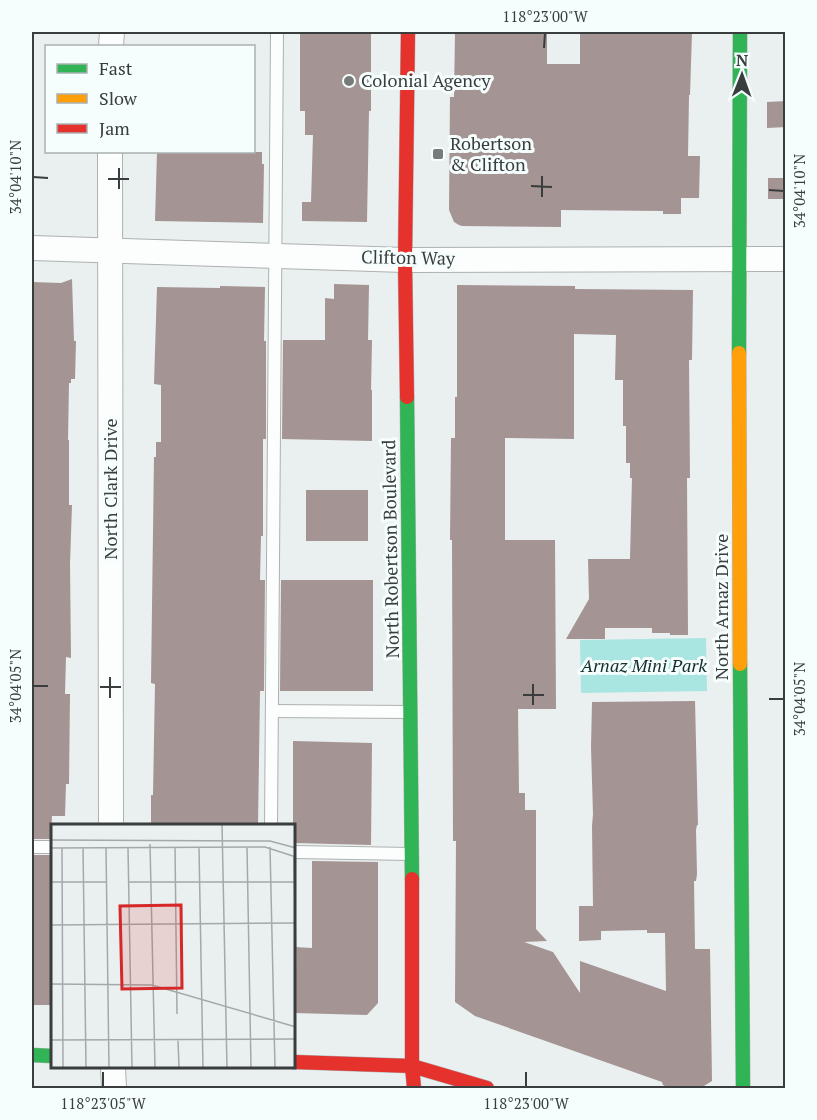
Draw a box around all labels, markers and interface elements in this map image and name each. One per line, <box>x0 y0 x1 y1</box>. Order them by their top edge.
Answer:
text: 118°23'00"W <box>502 6 589 26</box>
legend <box>45 45 255 153</box>
north arrow <box>712 45 772 105</box>
text: N <box>736 49 749 71</box>
text: Fast <box>99 56 133 80</box>
place label: Colonial Agency <box>361 68 491 92</box>
marker: Colonial Agency <box>342 74 356 88</box>
text: Slow <box>99 86 138 110</box>
text: Jam <box>99 116 130 140</box>
place label: Robertson & Clifton <box>450 131 532 176</box>
text: 34°04'10"N <box>5 140 25 214</box>
marker: Robertson & Clifton <box>431 147 445 161</box>
text: 34°04'10"N <box>789 154 809 228</box>
street label: Clifton Way <box>361 244 456 270</box>
street label: North Clark Drive <box>98 418 122 560</box>
street label: North Robertson Boulevard <box>376 440 404 659</box>
street label: North Arnaz Drive <box>709 534 733 680</box>
text: 34°04'05"N <box>5 649 25 723</box>
park label: Arnaz Mini Park <box>580 653 707 677</box>
text: 34°04'05"N <box>789 662 809 736</box>
inset map <box>51 824 296 1069</box>
text: 118°23'05"W <box>60 1093 147 1113</box>
text: 118°23'00"W <box>483 1093 570 1113</box>

